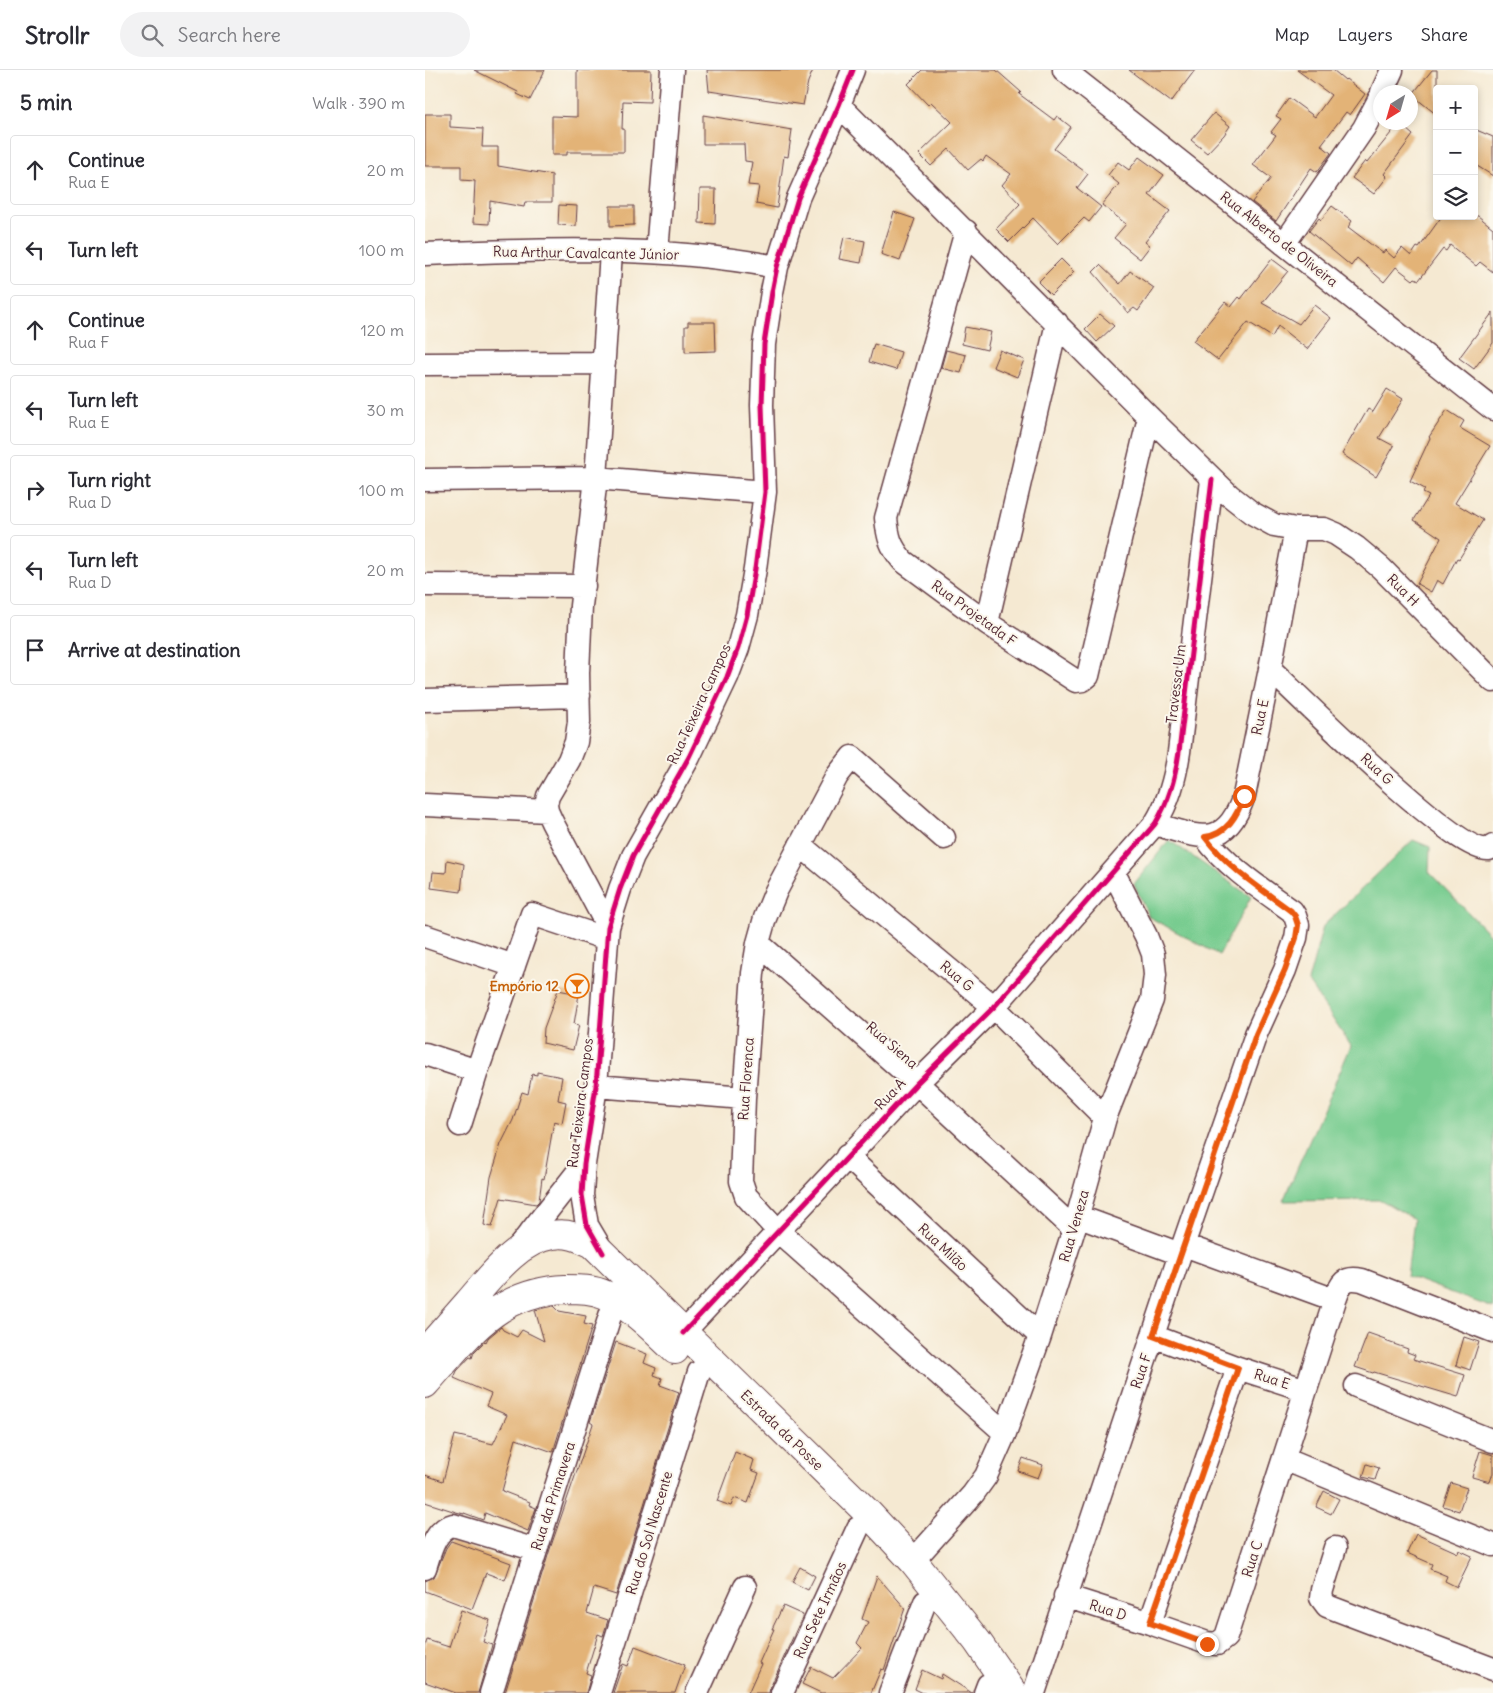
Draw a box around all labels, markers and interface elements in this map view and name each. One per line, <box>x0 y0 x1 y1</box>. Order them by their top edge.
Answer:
search box <box>120 12 470 57</box>
text: Strollr <box>25 20 90 50</box>
icon: search <box>138 21 166 49</box>
text: Search here <box>178 23 281 47</box>
text: Map <box>1274 23 1309 46</box>
text: Layers <box>1337 23 1393 46</box>
text: Share <box>1421 23 1468 46</box>
north arrow <box>1373 85 1418 130</box>
map controls <box>1433 85 1478 220</box>
button: + <box>1433 85 1478 130</box>
text: 5 min <box>20 89 72 116</box>
text: Walk · 390 m <box>312 93 405 113</box>
button: − <box>1433 130 1478 175</box>
text: Continue <box>68 148 145 172</box>
icon: ahead <box>21 156 49 184</box>
text: 20 m <box>367 160 404 180</box>
text: Rua E <box>68 172 110 192</box>
button: layers <box>1433 175 1478 220</box>
street label: Rua Alberto de Oliveira <box>1217 187 1341 291</box>
icon: left <box>21 236 49 264</box>
text: Turn left <box>68 238 138 262</box>
text: 100 m <box>359 240 404 260</box>
street label: Rua Arthur Cavalcante Júnior <box>493 242 680 264</box>
text: Continue <box>68 308 145 332</box>
icon: ahead <box>21 316 49 344</box>
text: 120 m <box>361 320 404 340</box>
text: Rua F <box>68 332 109 352</box>
text: Turn left <box>68 388 138 412</box>
icon: left <box>21 396 49 424</box>
text: 30 m <box>367 400 404 420</box>
text: Rua E <box>68 412 110 432</box>
text: Turn right <box>68 468 151 492</box>
icon: right <box>21 476 49 504</box>
text: 100 m <box>359 480 404 500</box>
text: Rua D <box>68 492 112 512</box>
text: Turn left <box>68 548 138 572</box>
icon: left <box>21 556 49 584</box>
text: 20 m <box>367 560 404 580</box>
street label: Rua H <box>1383 570 1423 610</box>
text: Rua D <box>68 572 112 592</box>
street label: Rua Projetada F <box>928 576 1020 650</box>
icon: arrive <box>21 636 49 664</box>
text: Arrive at destination <box>68 638 241 662</box>
street label: Rua Teixeira Campos <box>663 641 735 767</box>
street label: Travessa Um <box>1162 643 1190 725</box>
street label: Rua E <box>1247 697 1273 737</box>
street label: Rua G <box>1357 749 1397 789</box>
route start <box>1233 785 1256 808</box>
street label: Rua G <box>937 957 977 995</box>
bar icon: Empório 12 <box>564 973 590 999</box>
place label: Empório 12 <box>489 977 559 995</box>
street label: Rua Siena <box>862 1018 922 1072</box>
street label: Rua Teixeira Campos <box>563 1037 597 1169</box>
street label: Rua Florenca <box>734 1037 758 1121</box>
street label: Rua A <box>871 1074 909 1114</box>
street label: Rua Veneza <box>1055 1188 1093 1264</box>
street label: Rua Milão <box>914 1219 972 1275</box>
street label: Rua F <box>1127 1351 1155 1391</box>
street label: Rua E <box>1252 1365 1292 1393</box>
street label: Estrada da Posse <box>737 1386 827 1474</box>
street label: Rua da Primavera <box>527 1439 579 1553</box>
street label: Rua do Sol Nascente <box>622 1469 676 1597</box>
street label: Rua C <box>1238 1538 1266 1580</box>
street label: Rua Sete Irmãos <box>790 1559 850 1661</box>
street label: Rua D <box>1087 1596 1129 1624</box>
route end <box>1196 1633 1219 1656</box>

